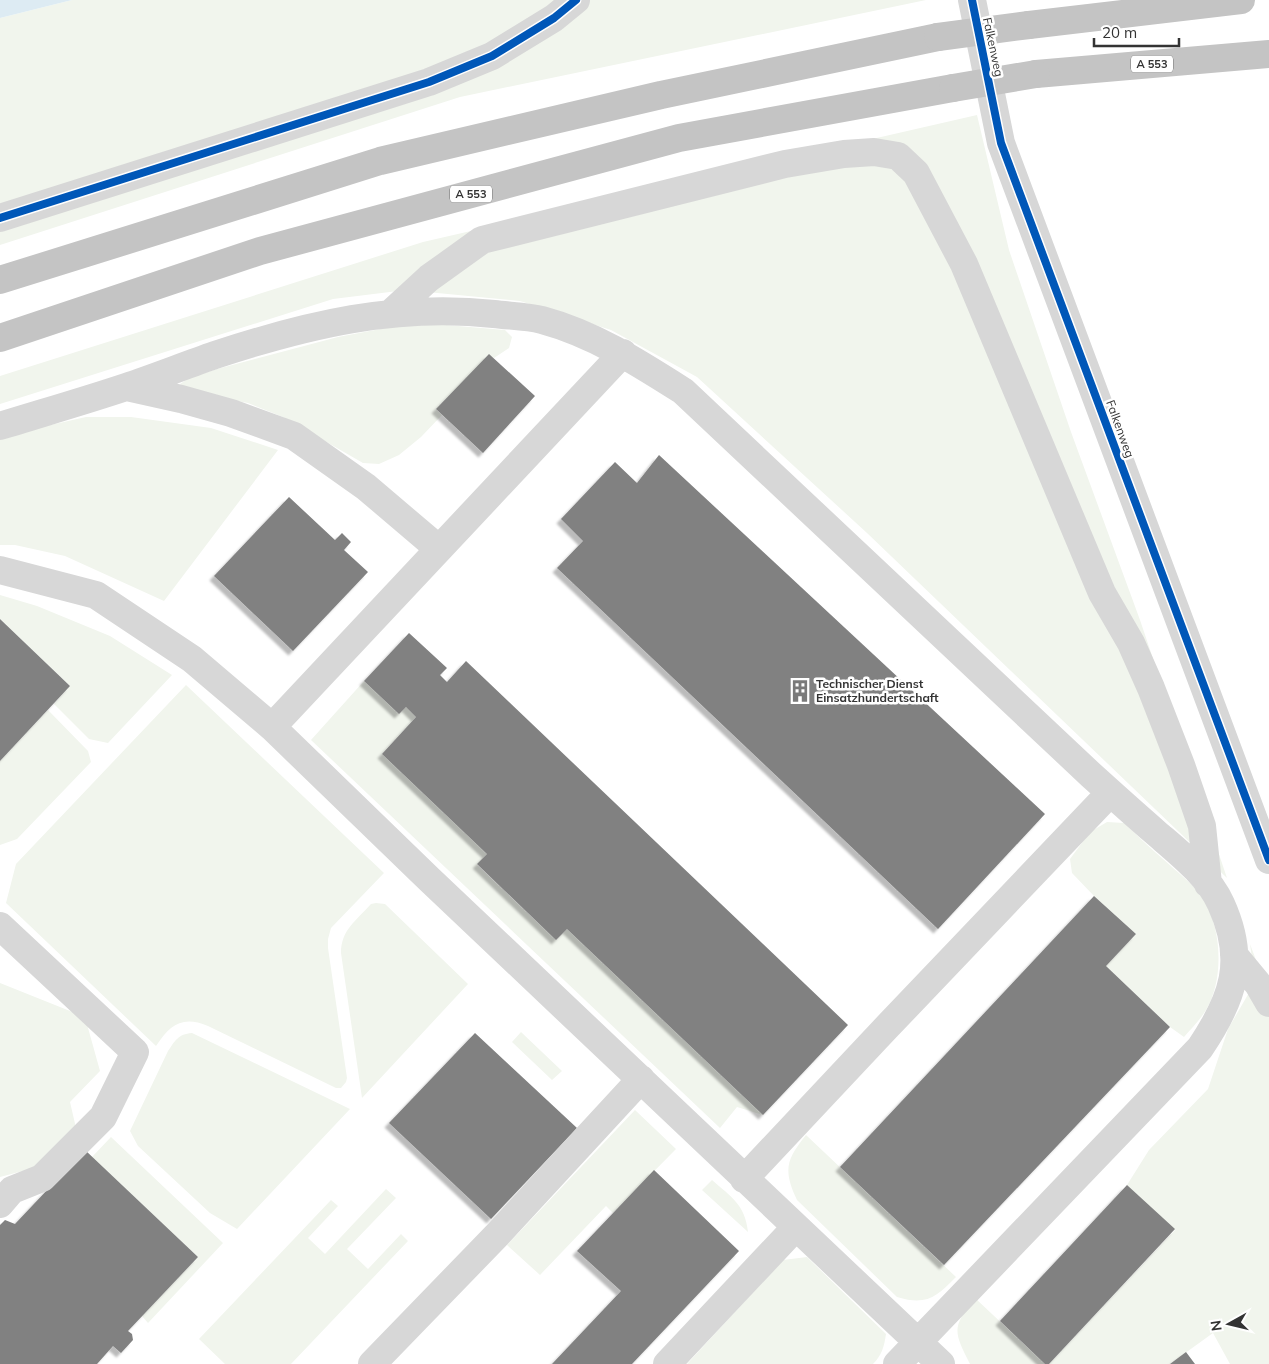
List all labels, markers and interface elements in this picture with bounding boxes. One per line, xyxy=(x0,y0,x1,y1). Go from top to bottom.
scale bar xyxy=(1094,15,1179,47)
street label: Falkenweg xyxy=(980,16,1007,78)
text: 20 m xyxy=(1102,23,1137,42)
road number: A 553 xyxy=(1131,56,1173,72)
road number: A 553 xyxy=(450,185,492,202)
street label: Falkenweg xyxy=(1103,398,1138,460)
place label: Technischer Dienst Einsatzhundertschaft xyxy=(816,676,939,705)
building icon: Technischer Dienst Einsatzhundertschaft xyxy=(787,678,813,704)
north arrow xyxy=(1204,1299,1254,1349)
text: N xyxy=(1206,1319,1226,1332)

